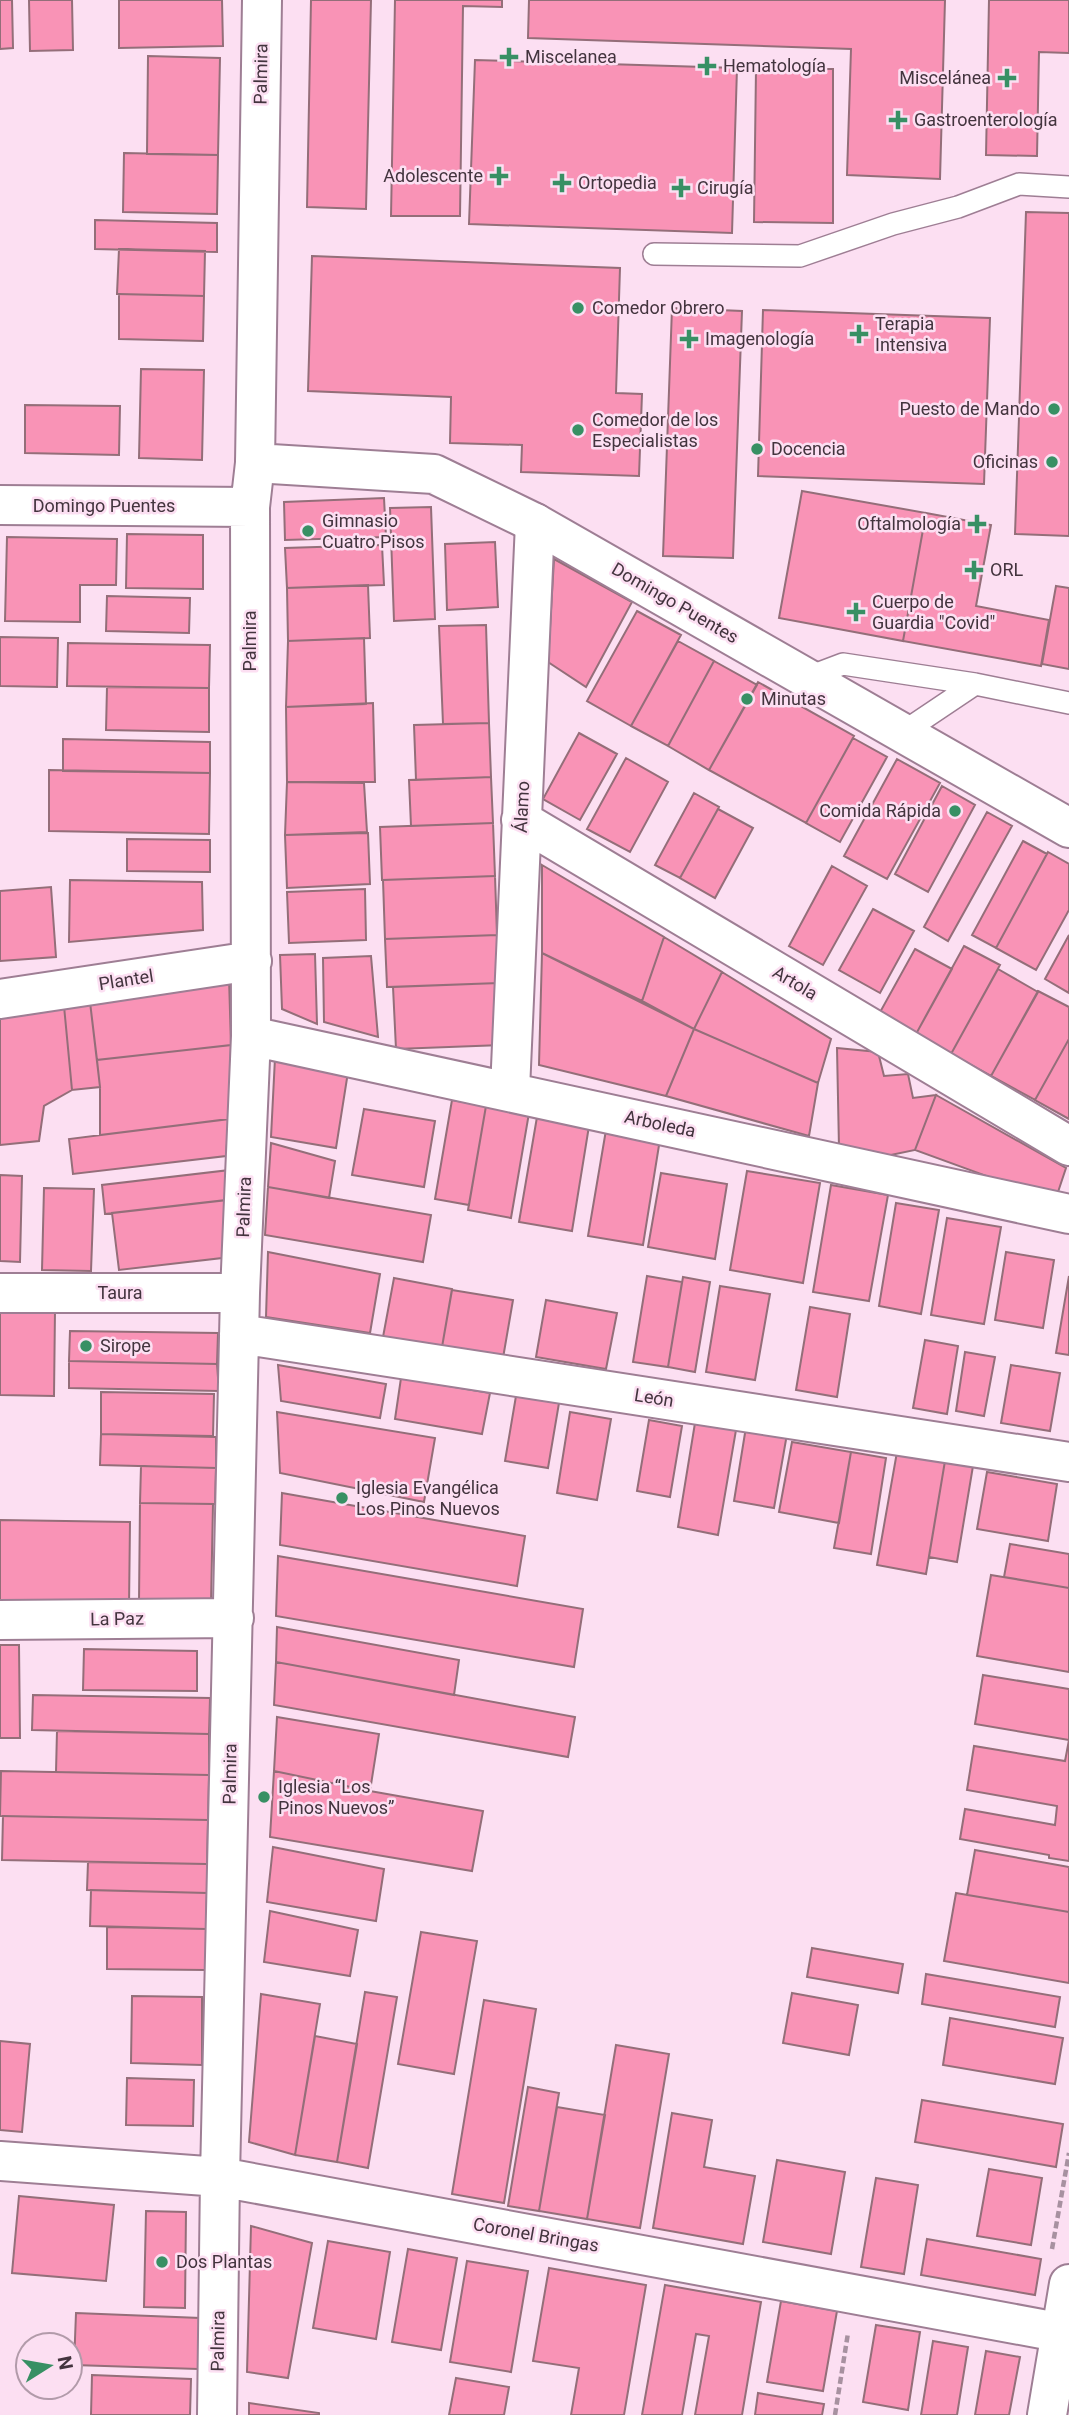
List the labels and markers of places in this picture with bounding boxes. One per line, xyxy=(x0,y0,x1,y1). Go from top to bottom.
place label: Miscelanea xyxy=(525,46,617,67)
marker: Miscelanea xyxy=(499,47,519,67)
place label: Hematología xyxy=(723,55,826,76)
marker: Hematología xyxy=(697,56,717,76)
place label: Miscelánea xyxy=(899,67,991,88)
marker: Miscelánea xyxy=(997,68,1017,88)
place label: Gastroenterología xyxy=(914,109,1058,130)
marker: Gastroenterología xyxy=(888,110,908,130)
place label: Adolescente xyxy=(383,165,483,186)
marker: Adolescente xyxy=(489,166,509,186)
place label: Ortopedia xyxy=(578,172,657,193)
marker: Ortopedia xyxy=(552,173,572,193)
place label: Cirugía xyxy=(697,177,753,198)
marker: Cirugía xyxy=(671,178,691,198)
place label: Comedor Obrero xyxy=(592,297,724,318)
marker: Comedor Obrero xyxy=(570,300,586,316)
place label: Terapia Intensiva xyxy=(875,313,947,355)
marker: Terapia Intensiva xyxy=(849,324,869,344)
place label: Imagenología xyxy=(705,328,814,349)
marker: Imagenología xyxy=(679,329,699,349)
place label: Puesto de Mando xyxy=(899,398,1040,419)
marker: Puesto de Mando xyxy=(1046,401,1062,417)
place label: Comedor de los Especialistas xyxy=(592,409,718,451)
marker: Comedor de los Especialistas xyxy=(570,422,586,438)
place label: Docencia xyxy=(771,438,846,459)
marker: Docencia xyxy=(749,441,765,457)
place label: Oficinas xyxy=(973,451,1038,472)
marker: Oficinas xyxy=(1044,454,1060,470)
place label: Gimnasio Cuatro Pisos xyxy=(322,510,425,552)
place label: Oftalmología xyxy=(857,513,961,534)
marker: Oftalmología xyxy=(967,514,987,534)
marker: Gimnasio Cuatro Pisos xyxy=(300,523,316,539)
place label: ORL xyxy=(990,559,1023,580)
marker: ORL xyxy=(964,560,984,580)
place label: Cuerpo de Guardia "Covid" xyxy=(872,591,995,633)
marker: Cuerpo de Guardia "Covid" xyxy=(846,602,866,622)
place label: Minutas xyxy=(761,688,826,709)
marker: Minutas xyxy=(739,691,755,707)
place label: Comida Rápida xyxy=(819,800,941,821)
marker: Comida Rápida xyxy=(947,803,963,819)
place label: Sirope xyxy=(100,1335,151,1356)
marker: Sirope xyxy=(78,1338,94,1354)
place label: Iglesia Evangélica Los Pinos Nuevos xyxy=(356,1477,500,1519)
marker: Iglesia Evangélica Los Pinos Nuevos xyxy=(334,1490,350,1506)
place label: Iglesia “Los Pinos Nuevos” xyxy=(278,1776,394,1818)
marker: Iglesia “Los Pinos Nuevos” xyxy=(256,1789,272,1805)
place label: Dos Plantas xyxy=(176,2251,272,2272)
marker: Dos Plantas xyxy=(154,2254,170,2270)

